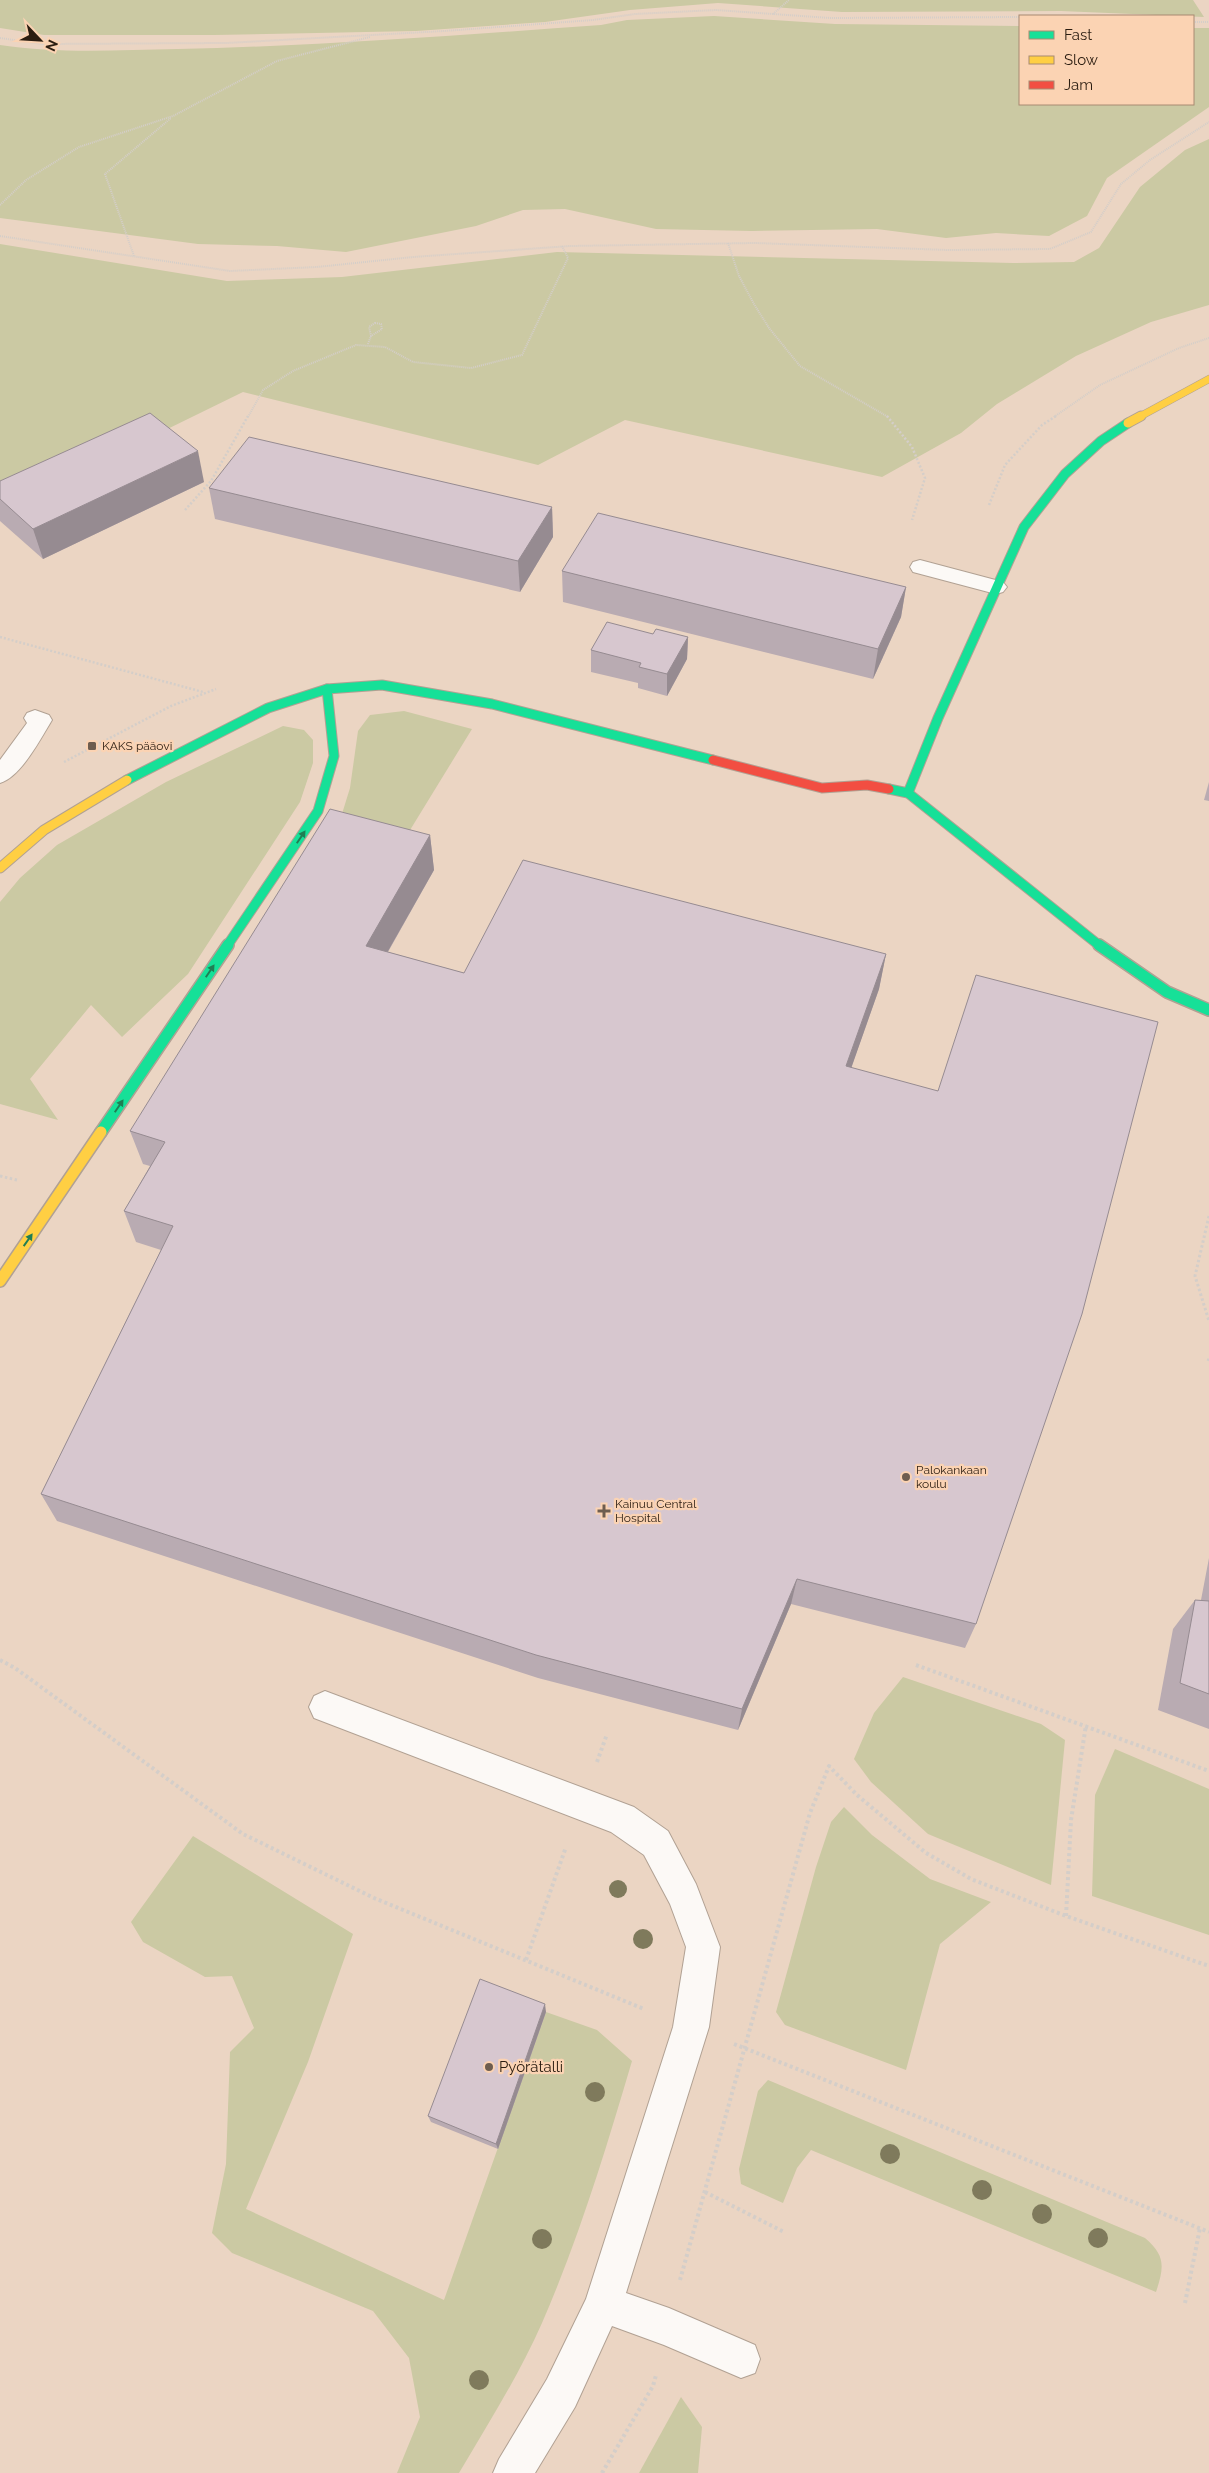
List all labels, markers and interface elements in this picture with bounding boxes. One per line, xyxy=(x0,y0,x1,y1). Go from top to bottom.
north arrow xyxy=(15,15,65,65)
legend xyxy=(1019,15,1194,105)
text: Fast xyxy=(1064,26,1092,44)
text: N xyxy=(42,37,61,54)
text: Slow xyxy=(1064,51,1098,69)
text: Jam xyxy=(1064,76,1093,94)
place label: KAKS pääovi xyxy=(102,739,172,753)
marker: KAKS pääovi xyxy=(86,740,98,752)
one-way arrow xyxy=(296,830,306,844)
one-way arrow xyxy=(205,965,215,978)
one-way arrow xyxy=(114,1099,124,1113)
one-way arrow xyxy=(23,1234,33,1247)
place label: Palokankaan koulu xyxy=(916,1463,987,1491)
marker: Palokankaan koulu xyxy=(900,1471,912,1483)
place label: Kainuu Central Hospital xyxy=(615,1497,697,1525)
marker: Kainuu Central Hospital xyxy=(597,1504,611,1518)
place label: Pyörätalli xyxy=(499,2058,563,2076)
marker: Pyörätalli xyxy=(483,2061,495,2073)

